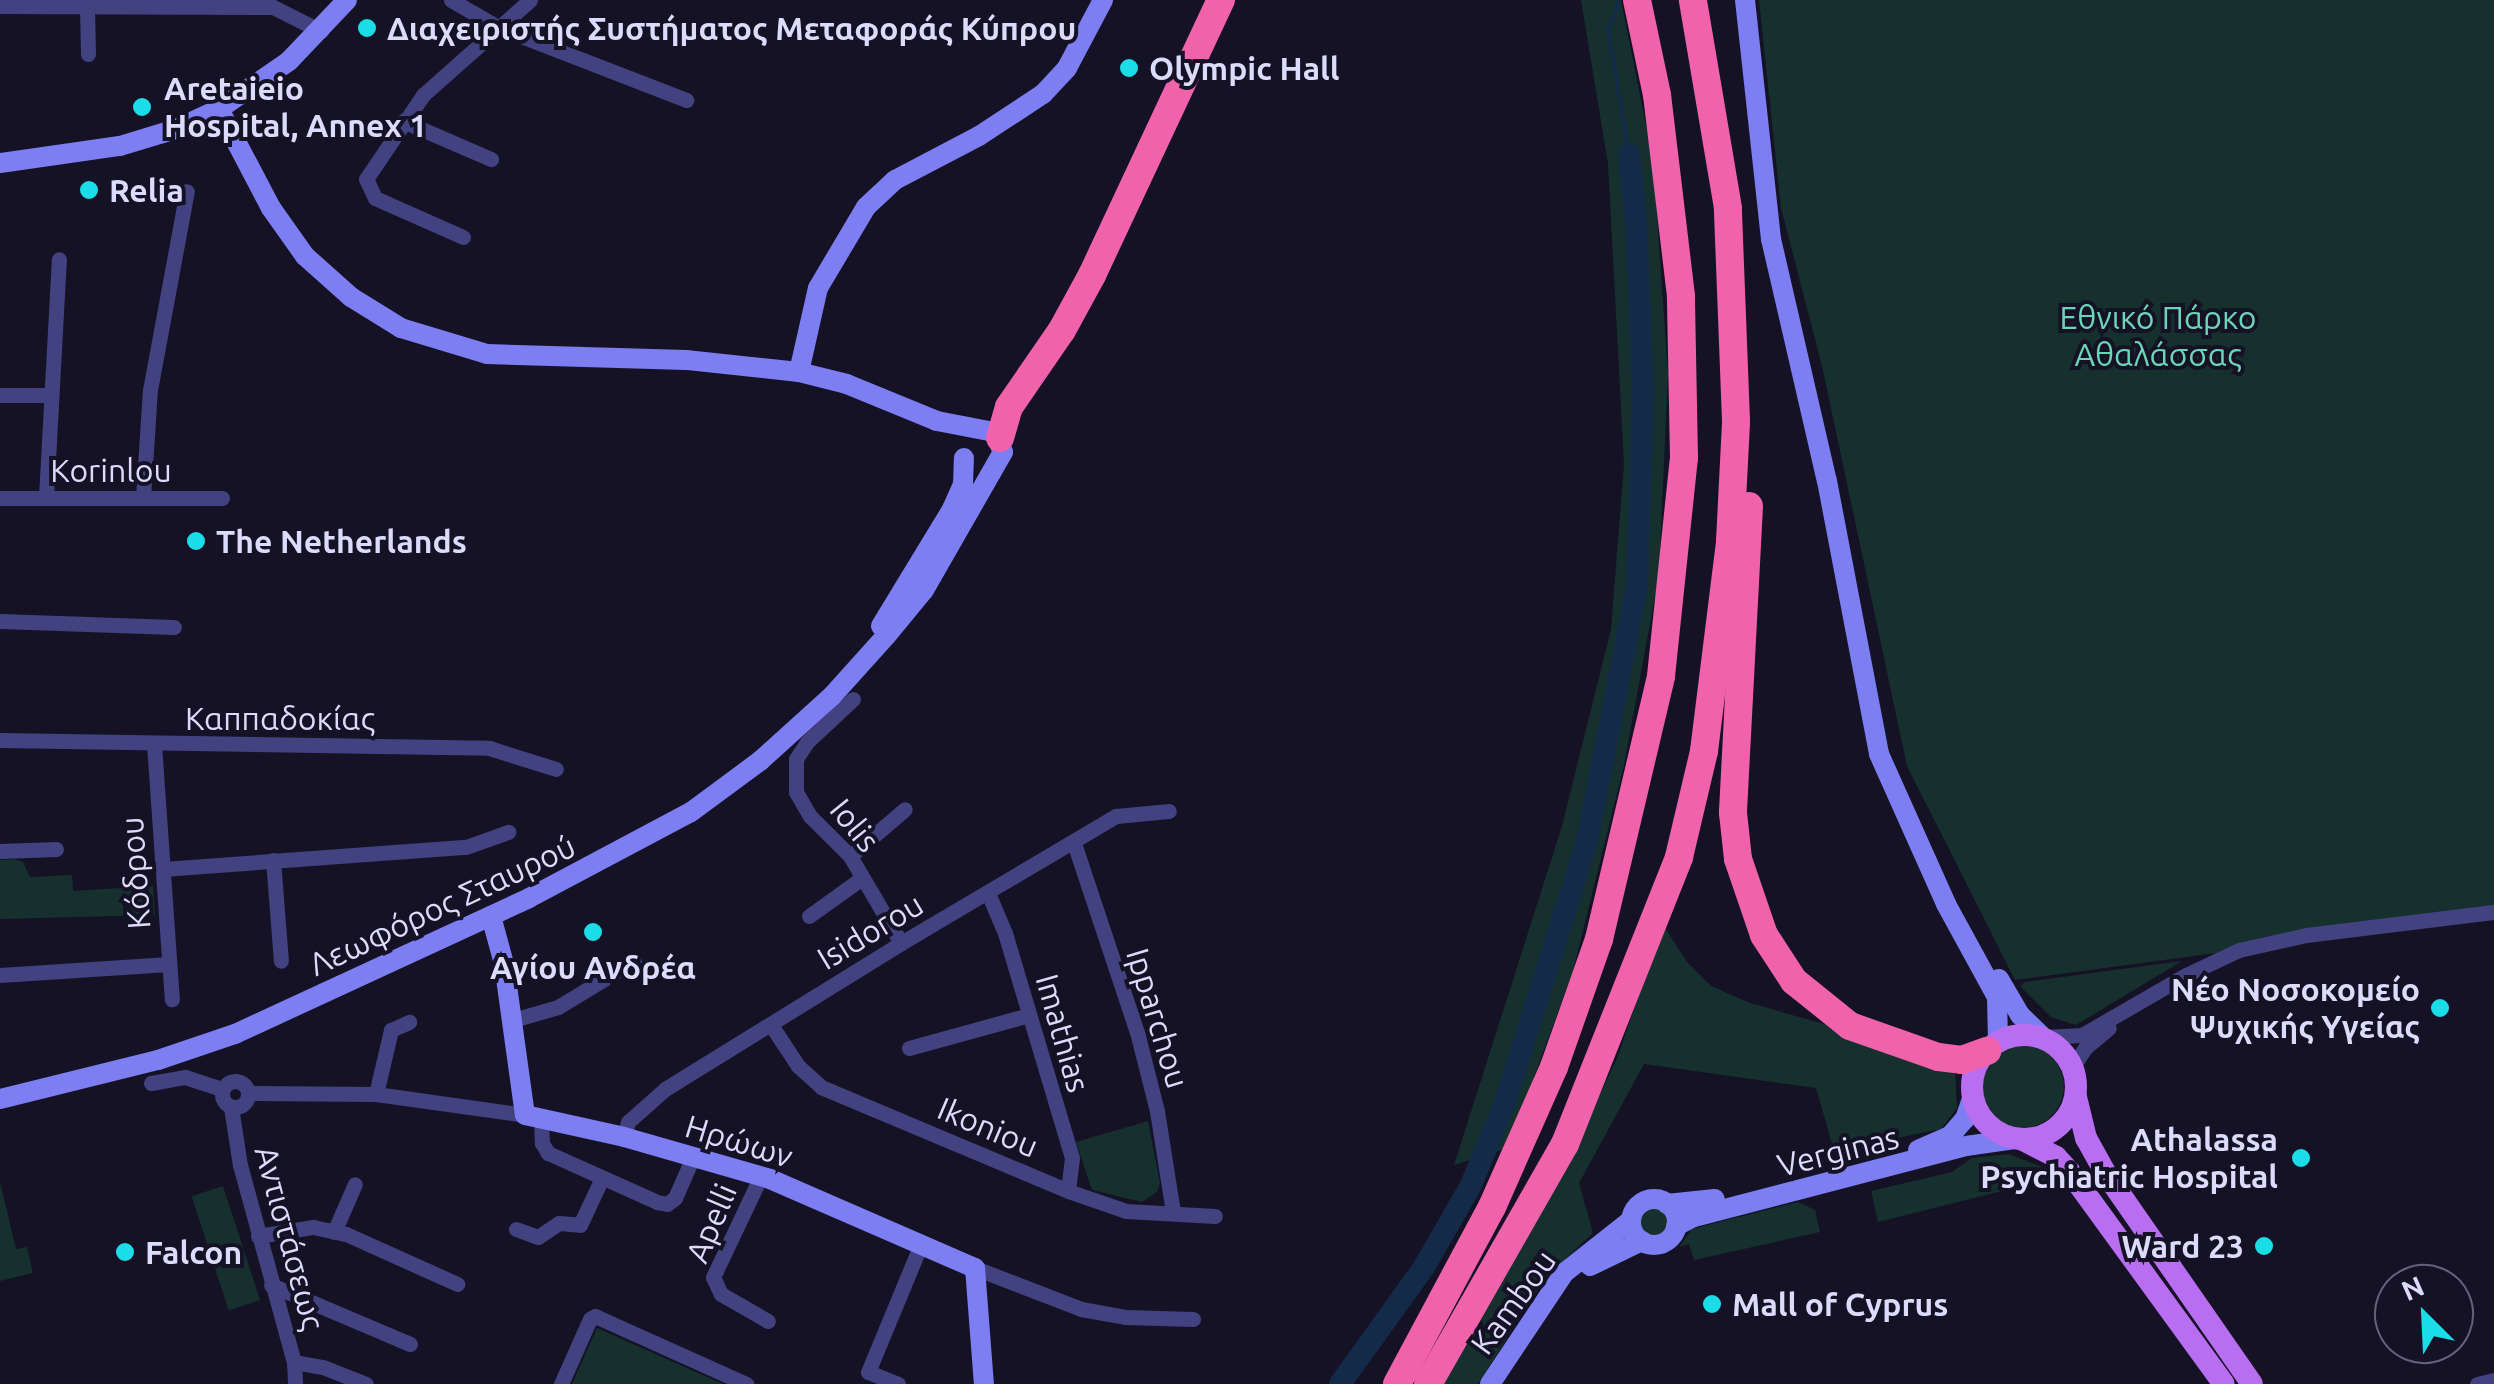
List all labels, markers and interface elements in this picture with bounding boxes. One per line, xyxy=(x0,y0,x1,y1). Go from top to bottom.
place label: Διαχειριστής Συστήματος Μεταφοράς Κύπρου xyxy=(387,9,1076,47)
marker: Διαχειριστής Συστήματος Μεταφοράς Κύπρου xyxy=(356,17,378,39)
place label: Olympic Hall xyxy=(1149,49,1340,87)
marker: Olympic Hall xyxy=(1118,57,1140,79)
place label: Aretaieio Hospital, Annex 1 xyxy=(164,70,427,145)
marker: Aretaieio Hospital, Annex 1 xyxy=(129,94,155,120)
place label: Relia xyxy=(109,171,184,209)
marker: Relia xyxy=(78,179,100,201)
park label: Εθνικό Πάρκο Αθαλάσσας xyxy=(2059,299,2257,374)
street label: Korinlou xyxy=(50,451,172,489)
place label: The Netherlands xyxy=(216,522,467,560)
marker: The Netherlands xyxy=(185,530,207,552)
street label: Καππαδοκίας xyxy=(185,699,375,737)
street label: Iolis xyxy=(822,791,888,859)
street label: Κόδρου xyxy=(112,816,158,930)
street label: Λεωφόρος Σταυρού xyxy=(303,826,581,984)
street label: Isidorou xyxy=(810,885,930,977)
marker: Αγίου Ανδρέα xyxy=(582,921,604,943)
street label: Ipparchou xyxy=(1119,943,1197,1093)
place label: Αγίου Ανδρέα xyxy=(490,948,696,986)
street label: Imathias xyxy=(1028,969,1098,1097)
place label: Νέο Νοσοκομείο Ψυχικής Υγείας xyxy=(2171,971,2420,1046)
marker: Νέο Νοσοκομείο Ψυχικής Υγείας xyxy=(2429,997,2451,1019)
street label: Ikoniou xyxy=(932,1089,1044,1165)
street label: Ηρώων xyxy=(681,1107,797,1175)
street label: Verginas xyxy=(1773,1117,1903,1185)
place label: Athalassa Psychiatric Hospital xyxy=(1980,1121,2278,1196)
street label: Αντιστάσεως xyxy=(247,1142,333,1334)
marker: Athalassa Psychiatric Hospital xyxy=(2288,1145,2314,1171)
street label: Apelli xyxy=(677,1178,745,1268)
place label: Ward 23 xyxy=(2122,1227,2244,1265)
place label: Falcon xyxy=(145,1233,242,1271)
marker: Ward 23 xyxy=(2253,1235,2275,1257)
marker: Falcon xyxy=(114,1241,136,1263)
street label: Kambou xyxy=(1462,1242,1564,1362)
north arrow xyxy=(2374,1264,2474,1364)
text: N xyxy=(2397,1270,2428,1306)
place label: Mall of Cyprus xyxy=(1732,1285,1948,1323)
marker: Mall of Cyprus xyxy=(1701,1293,1723,1315)

